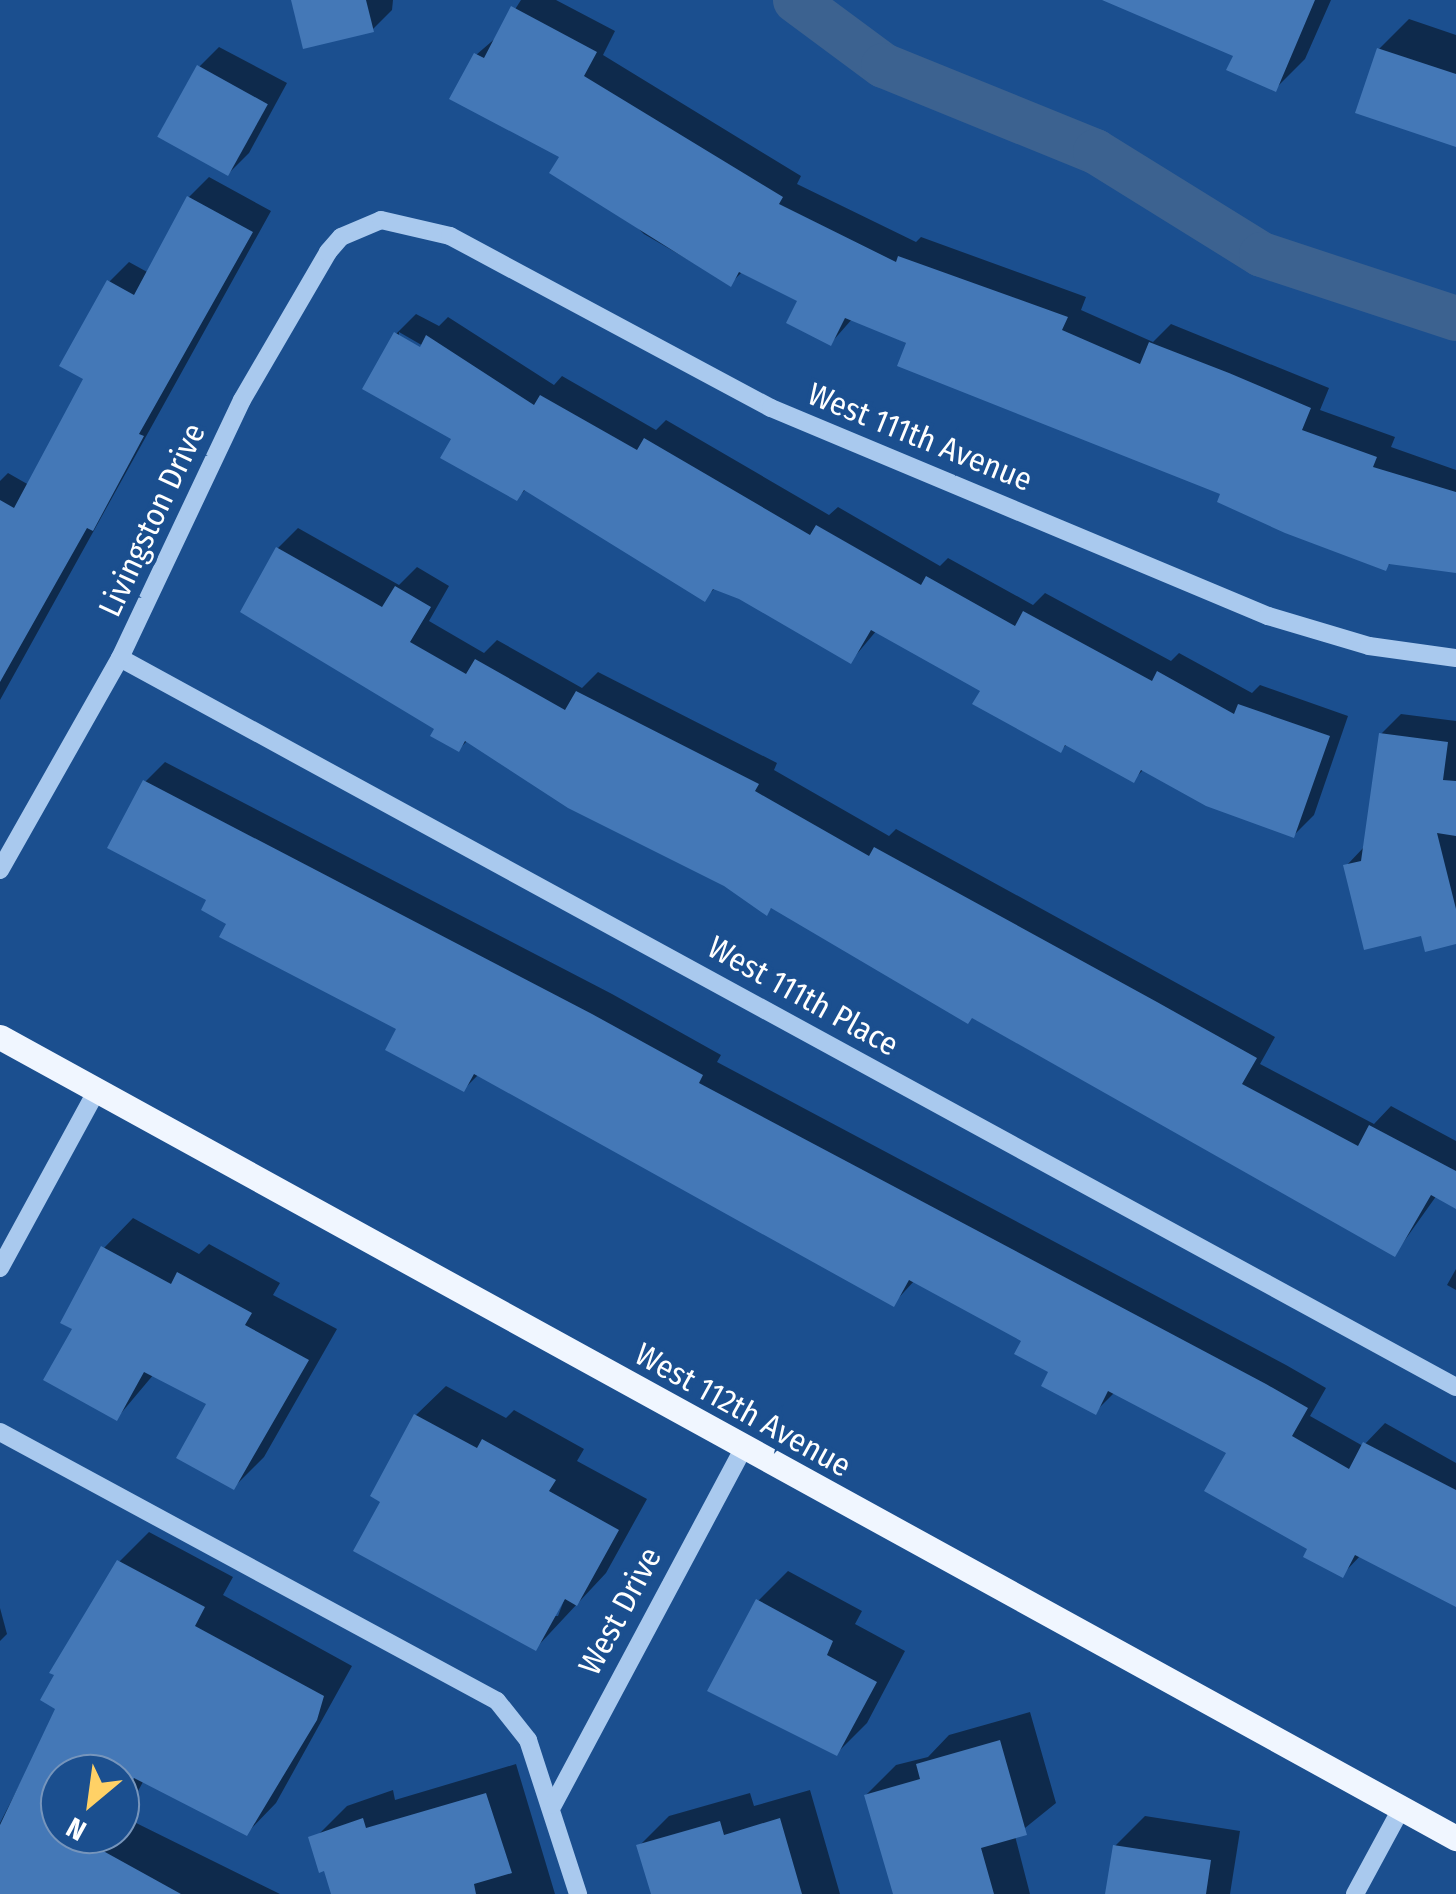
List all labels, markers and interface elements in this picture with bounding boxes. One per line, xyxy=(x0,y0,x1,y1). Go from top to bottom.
street label: West 111th Avenue xyxy=(802,374,1038,500)
street label: Livingston Drive xyxy=(90,417,214,623)
street label: West 111th Place xyxy=(701,928,905,1064)
street label: West 112th Avenue xyxy=(628,1335,858,1485)
street label: West Drive xyxy=(570,1541,670,1681)
north arrow xyxy=(40,1754,140,1854)
text: N xyxy=(61,1810,92,1847)

